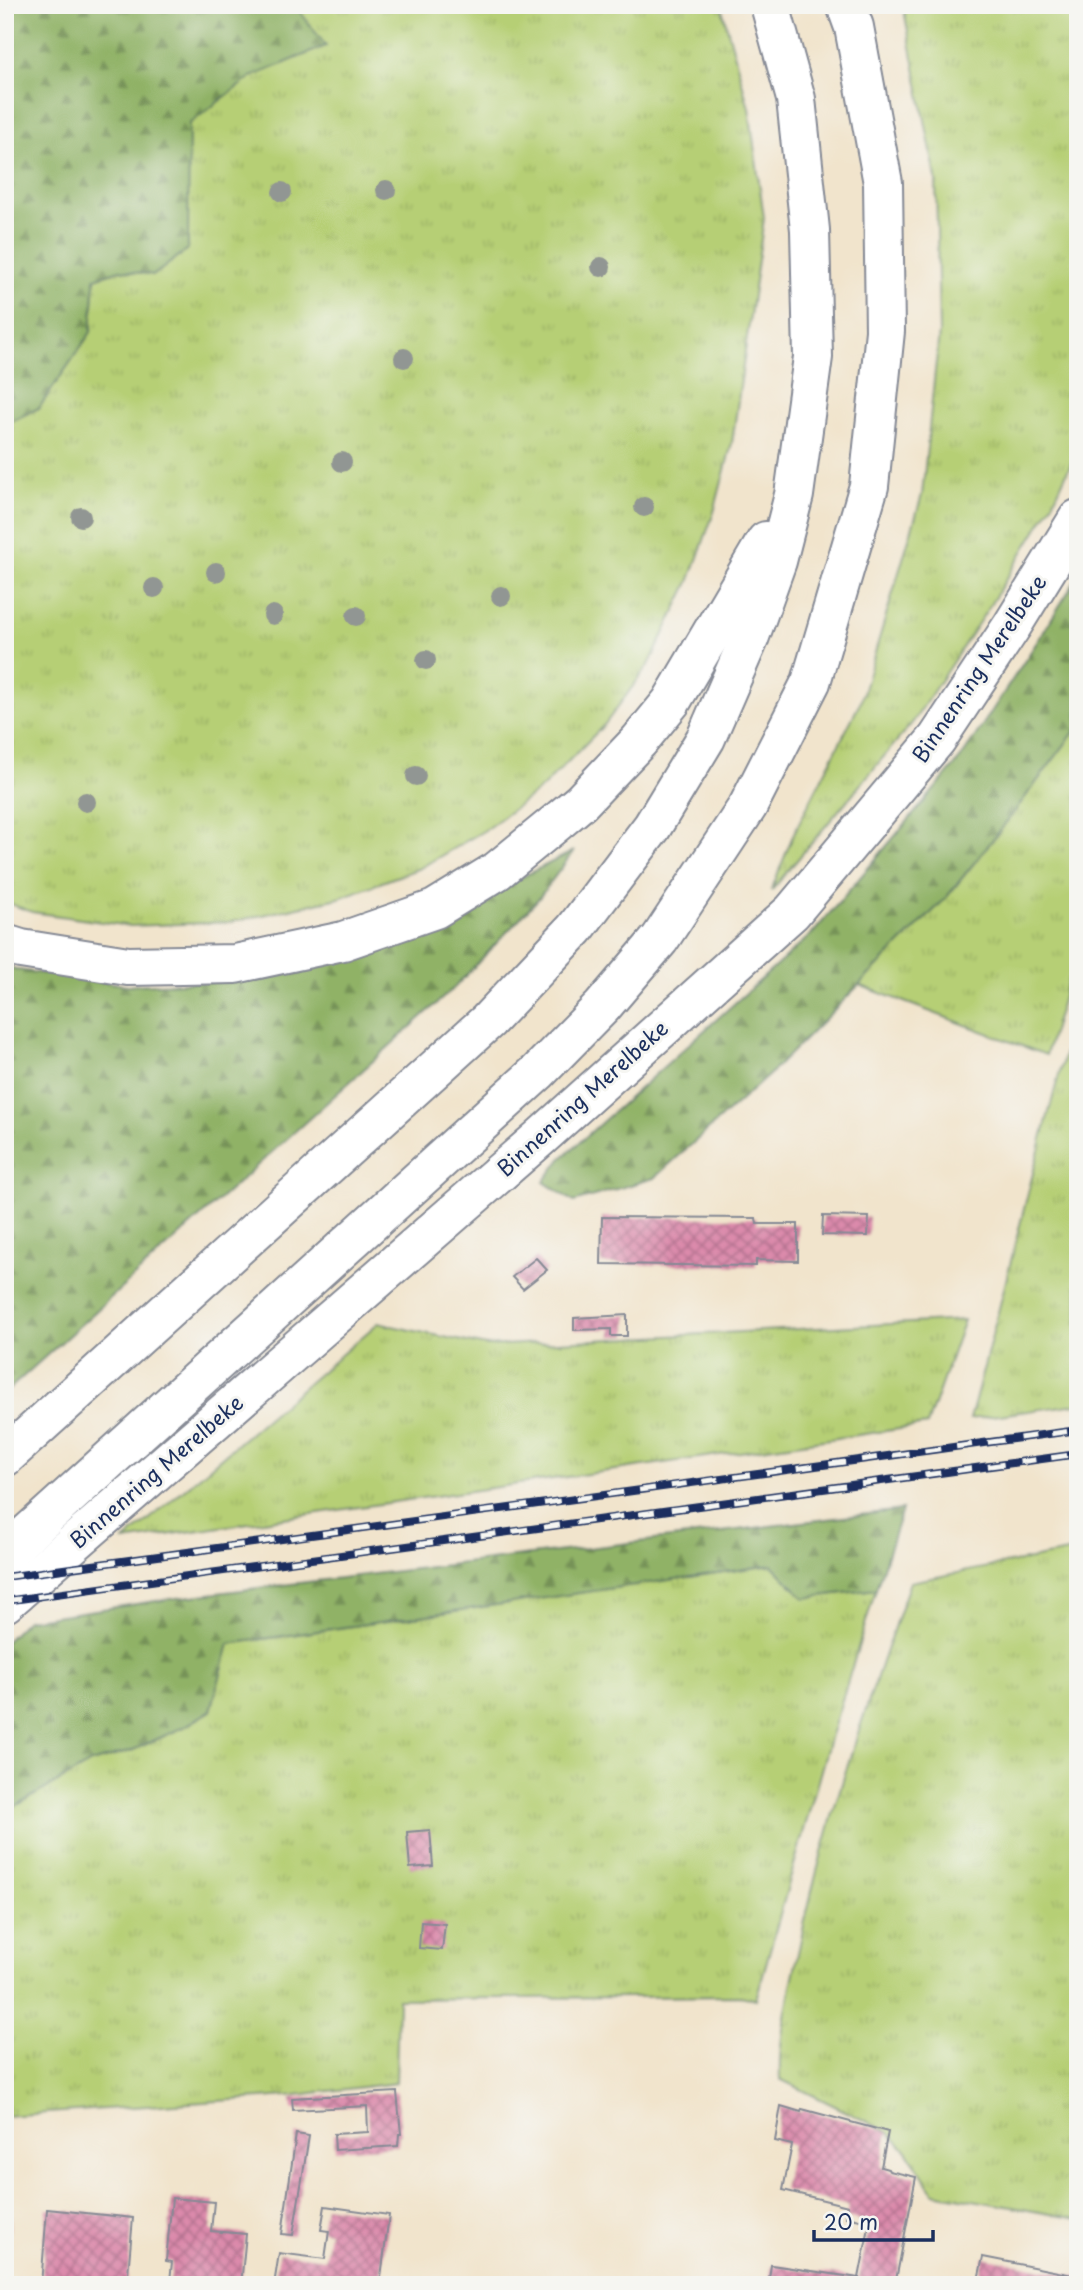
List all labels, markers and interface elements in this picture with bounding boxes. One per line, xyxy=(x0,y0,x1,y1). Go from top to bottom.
street label: Binnenring Merelbeke xyxy=(903,567,1053,768)
street label: Binnenring Merelbeke xyxy=(489,1012,674,1183)
street label: Binnenring Merelbeke xyxy=(62,1386,249,1555)
scale bar xyxy=(814,2199,932,2243)
text: 20 m xyxy=(824,2205,878,2237)

